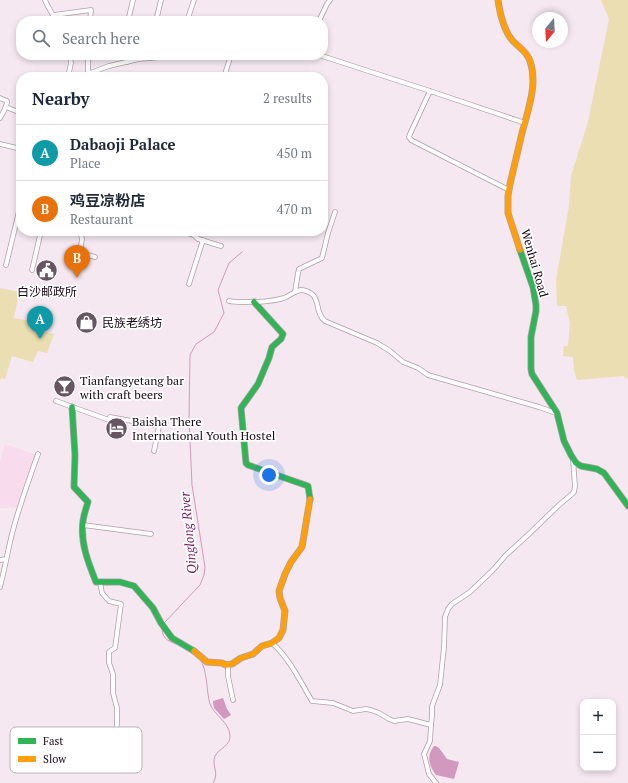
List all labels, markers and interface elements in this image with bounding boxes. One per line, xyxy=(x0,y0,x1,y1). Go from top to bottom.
north arrow xyxy=(532,12,568,48)
search box xyxy=(16,16,328,60)
icon: search xyxy=(30,27,52,49)
text: Search here xyxy=(62,28,140,48)
text: Nearby xyxy=(32,87,90,110)
text: 2 results xyxy=(263,89,312,107)
text: Dabaoji Palace xyxy=(70,134,176,154)
text: A xyxy=(40,144,50,162)
text: 450 m xyxy=(277,144,312,162)
text: Place xyxy=(70,154,101,172)
text: 鸡豆凉粉店 xyxy=(70,190,145,210)
text: B xyxy=(41,200,49,218)
text: 470 m xyxy=(277,200,312,218)
text: Restaurant xyxy=(70,210,133,228)
street label: Wenhai Road xyxy=(518,227,552,299)
pin: B xyxy=(64,245,90,278)
public building icon: 白沙邮政所 xyxy=(34,257,60,283)
place label: 白沙邮政所 xyxy=(17,284,77,299)
pin: A xyxy=(27,306,53,339)
shop icon: 民族老绣坊 xyxy=(73,309,99,335)
place label: 民族老绣坊 xyxy=(102,315,162,330)
place label: Tianfangyetang bar with craft beers xyxy=(79,373,184,402)
bar icon: Tianfangyetang bar with craft beers xyxy=(51,374,77,400)
place label: Baisha There International Youth Hostel xyxy=(132,414,276,443)
hotel icon: Baisha There International Youth Hostel xyxy=(103,415,129,441)
your location xyxy=(259,465,279,485)
water label: Qinglong River xyxy=(175,490,201,575)
map controls xyxy=(580,699,616,771)
button: + xyxy=(580,699,616,735)
legend xyxy=(10,727,142,773)
text: Fast xyxy=(43,734,63,748)
button: − xyxy=(580,735,616,771)
text: Slow xyxy=(43,752,67,766)

